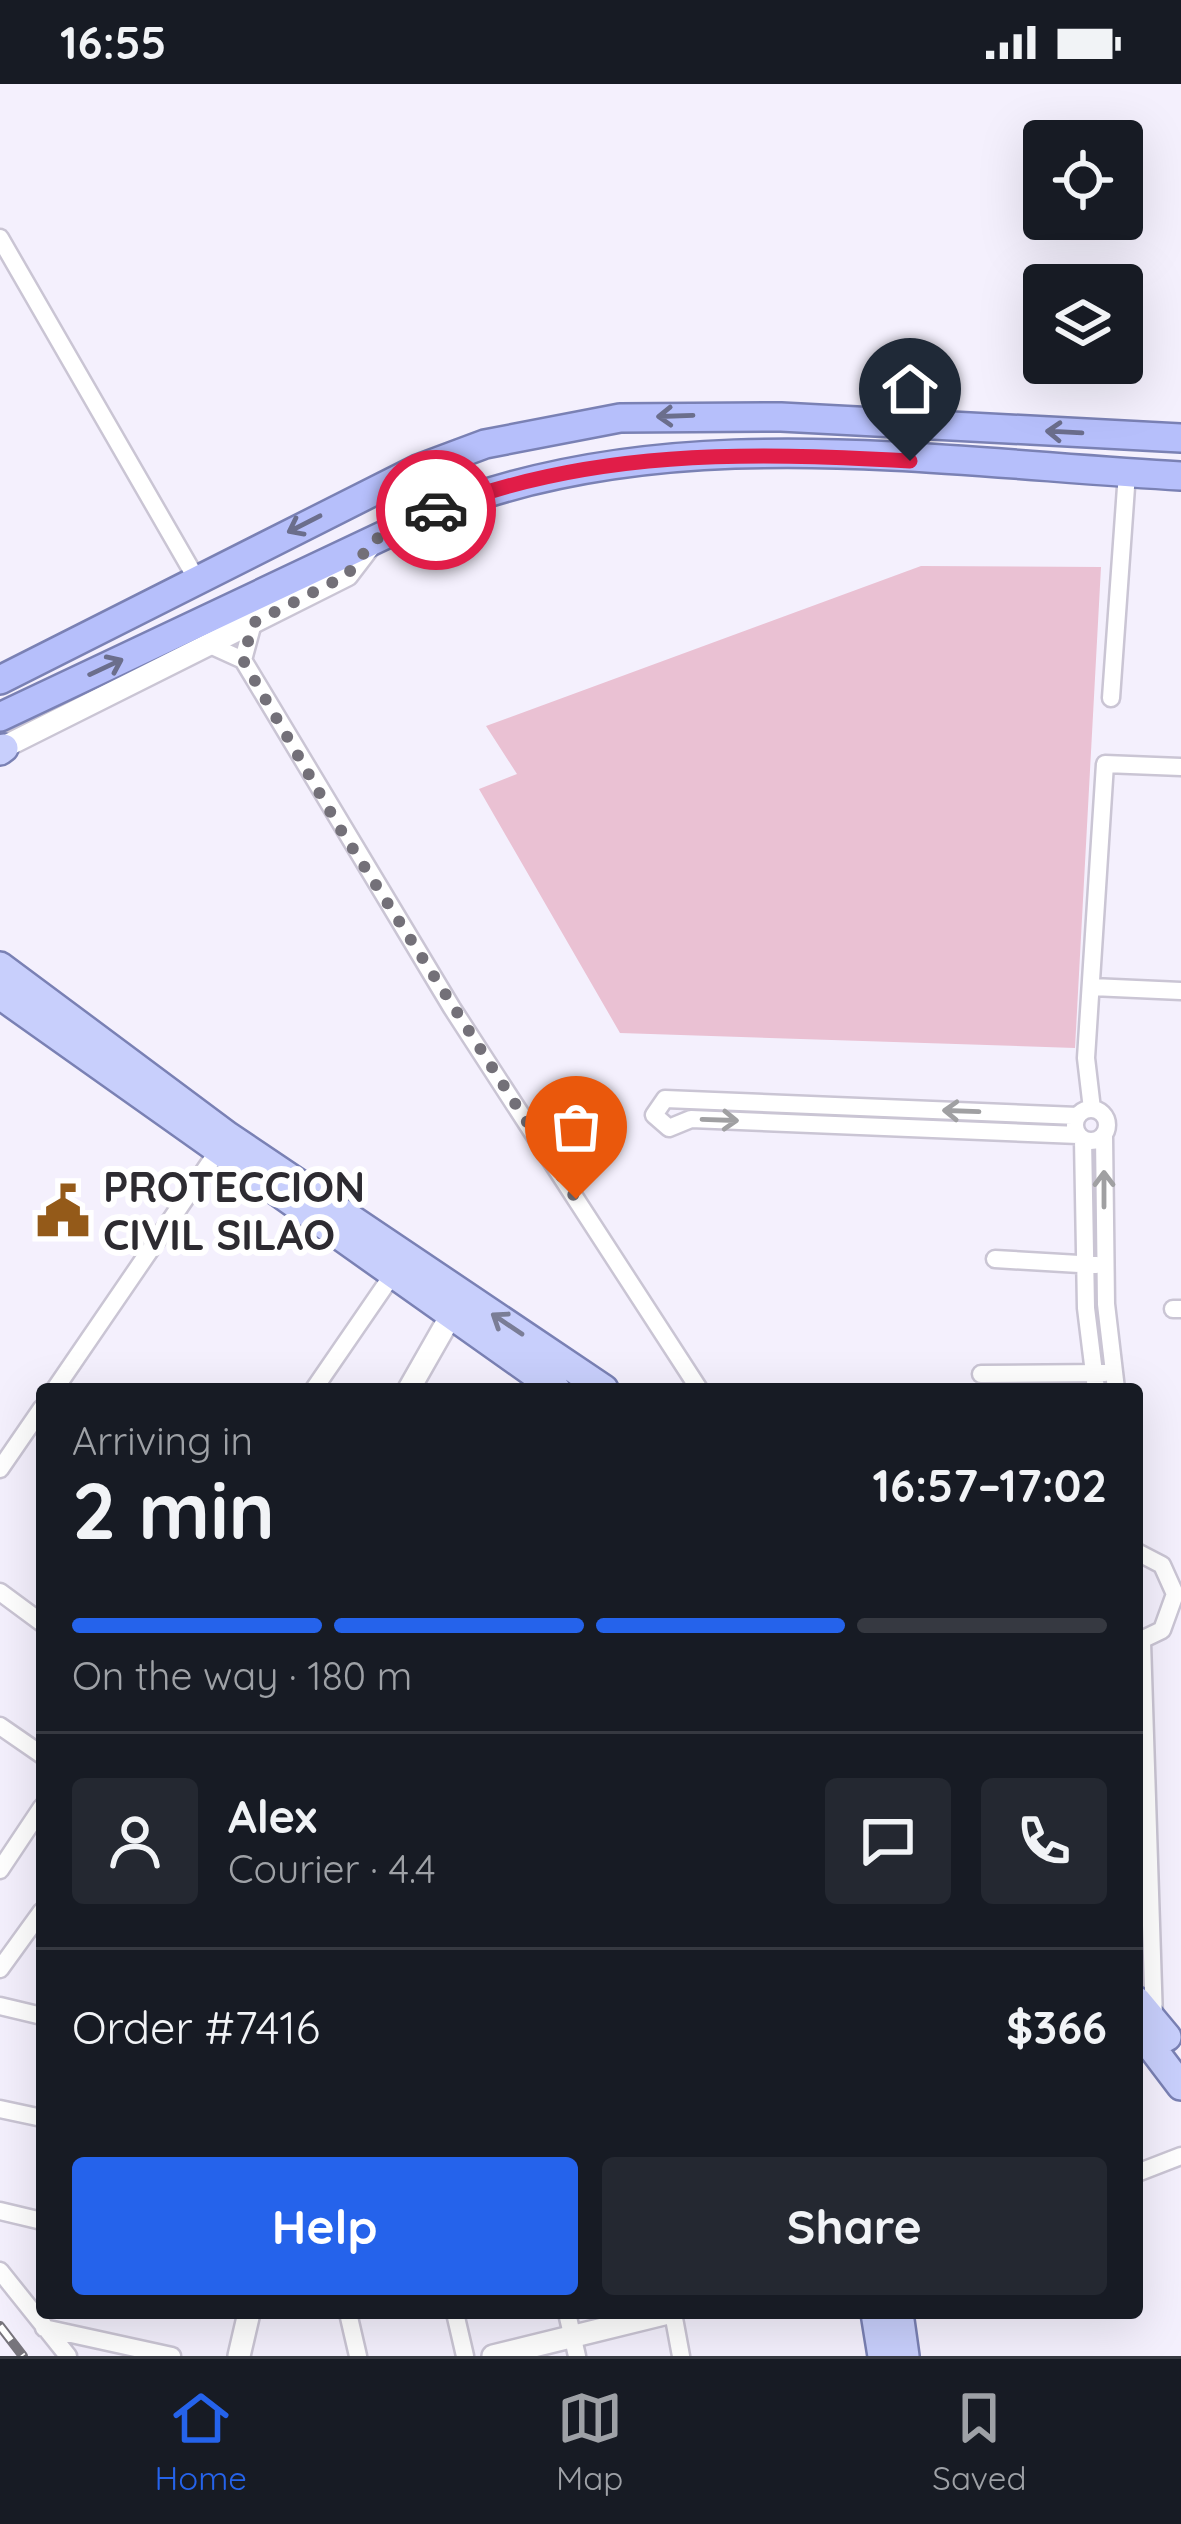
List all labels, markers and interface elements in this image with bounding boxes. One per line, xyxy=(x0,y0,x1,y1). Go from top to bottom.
text: 16:55 xyxy=(60,14,167,70)
map controls xyxy=(1023,120,1143,384)
button: locate xyxy=(1023,120,1143,240)
button: layers xyxy=(1023,264,1143,384)
pin xyxy=(859,338,961,461)
icon: home xyxy=(877,356,943,422)
one-way arrow xyxy=(656,405,695,428)
one-way arrow xyxy=(1045,420,1084,443)
courier xyxy=(376,450,496,570)
icon: car xyxy=(403,477,469,543)
one-way arrow xyxy=(287,514,323,536)
one-way arrow xyxy=(87,655,123,677)
pin xyxy=(525,1076,627,1199)
icon: bag xyxy=(543,1094,609,1160)
one-way arrow xyxy=(942,1099,981,1122)
one-way arrow xyxy=(700,1109,739,1132)
place label: PROTECCION CIVIL SILAO xyxy=(103,1160,365,1261)
one-way arrow xyxy=(1093,1170,1115,1209)
public building icon: PROTECCION CIVIL SILAO xyxy=(34,1182,92,1240)
one-way arrow xyxy=(490,1312,524,1337)
text: Arriving in xyxy=(72,1416,253,1465)
text: 16:57–17:02 xyxy=(873,1457,1107,1513)
text: 2 min xyxy=(72,1461,275,1559)
text: On the way · 180 m xyxy=(72,1651,412,1700)
button: person xyxy=(72,1778,198,1904)
button: chat xyxy=(825,1778,951,1904)
button: phone xyxy=(981,1778,1107,1904)
text: Alex xyxy=(228,1788,317,1844)
text: Courier · 4.4 xyxy=(228,1844,436,1893)
text: Order #7416 xyxy=(72,1999,320,2055)
text: $366 xyxy=(1006,1999,1107,2055)
button: Help xyxy=(72,2157,578,2295)
button: Share xyxy=(602,2157,1107,2295)
tab: Home xyxy=(155,2385,247,2498)
tab: Map xyxy=(556,2385,623,2498)
tab: Saved xyxy=(932,2385,1026,2498)

